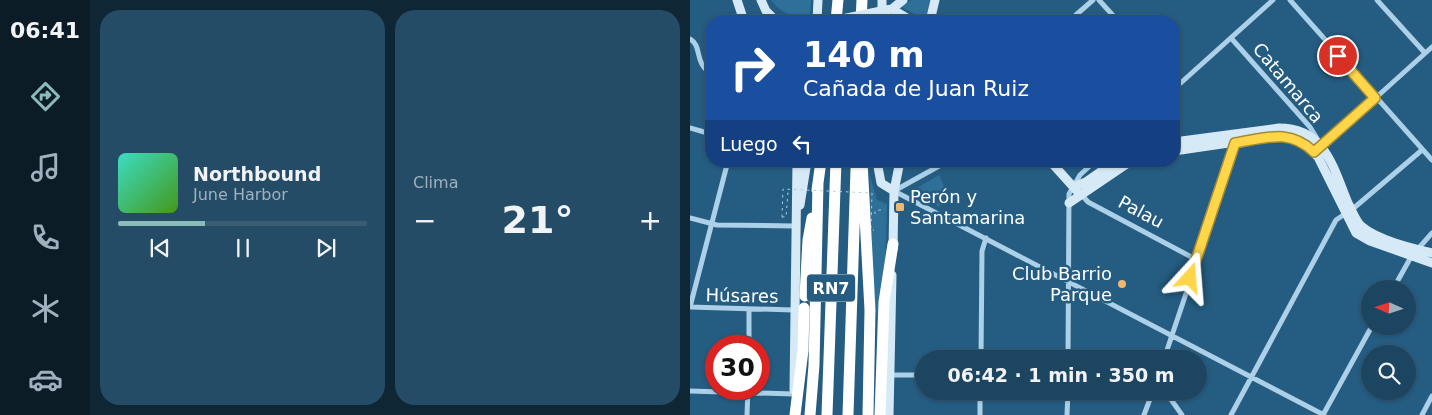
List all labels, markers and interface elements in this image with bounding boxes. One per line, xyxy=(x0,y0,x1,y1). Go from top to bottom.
text: 06:41 xyxy=(10,18,80,43)
icon: right xyxy=(720,35,785,100)
text: 140 m xyxy=(803,35,925,75)
pin xyxy=(1317,35,1359,77)
street label: Catamarca xyxy=(1249,38,1328,127)
icon: arrive xyxy=(1324,42,1352,70)
text: Cañada de Juan Ruiz xyxy=(803,76,1029,101)
icon: directions xyxy=(28,79,63,114)
icon: left xyxy=(788,130,816,158)
text: Luego xyxy=(720,133,778,155)
icon: music xyxy=(28,150,63,185)
text: Northbound xyxy=(193,163,321,185)
text: Clima xyxy=(413,173,458,192)
text: June Harbor xyxy=(193,185,288,204)
place label: Perón y Santamarina xyxy=(910,186,1025,228)
street label: Palau xyxy=(1115,191,1168,232)
text: 21° xyxy=(502,198,573,242)
marker: Perón y Santamarina xyxy=(894,201,906,213)
text: − xyxy=(413,204,436,237)
text: + xyxy=(639,204,662,237)
icon: phone xyxy=(28,220,63,255)
icon: previous xyxy=(146,234,174,262)
icon: pause xyxy=(229,234,257,262)
icon: next xyxy=(312,234,340,262)
position arrow xyxy=(1163,251,1215,303)
place label: Club Barrio Parque xyxy=(1012,263,1112,305)
road number: RN7 xyxy=(807,274,855,302)
marker: Club Barrio Parque xyxy=(1116,278,1128,290)
north arrow xyxy=(1361,280,1416,335)
map controls xyxy=(1361,280,1416,400)
street label: Húsares xyxy=(705,284,779,307)
icon: climate xyxy=(28,291,63,326)
speed limit sign: 30 xyxy=(705,335,770,400)
button: search xyxy=(1361,345,1416,400)
icon: car xyxy=(28,362,63,397)
text: 06:42 · 1 min · 350 m xyxy=(947,364,1175,386)

